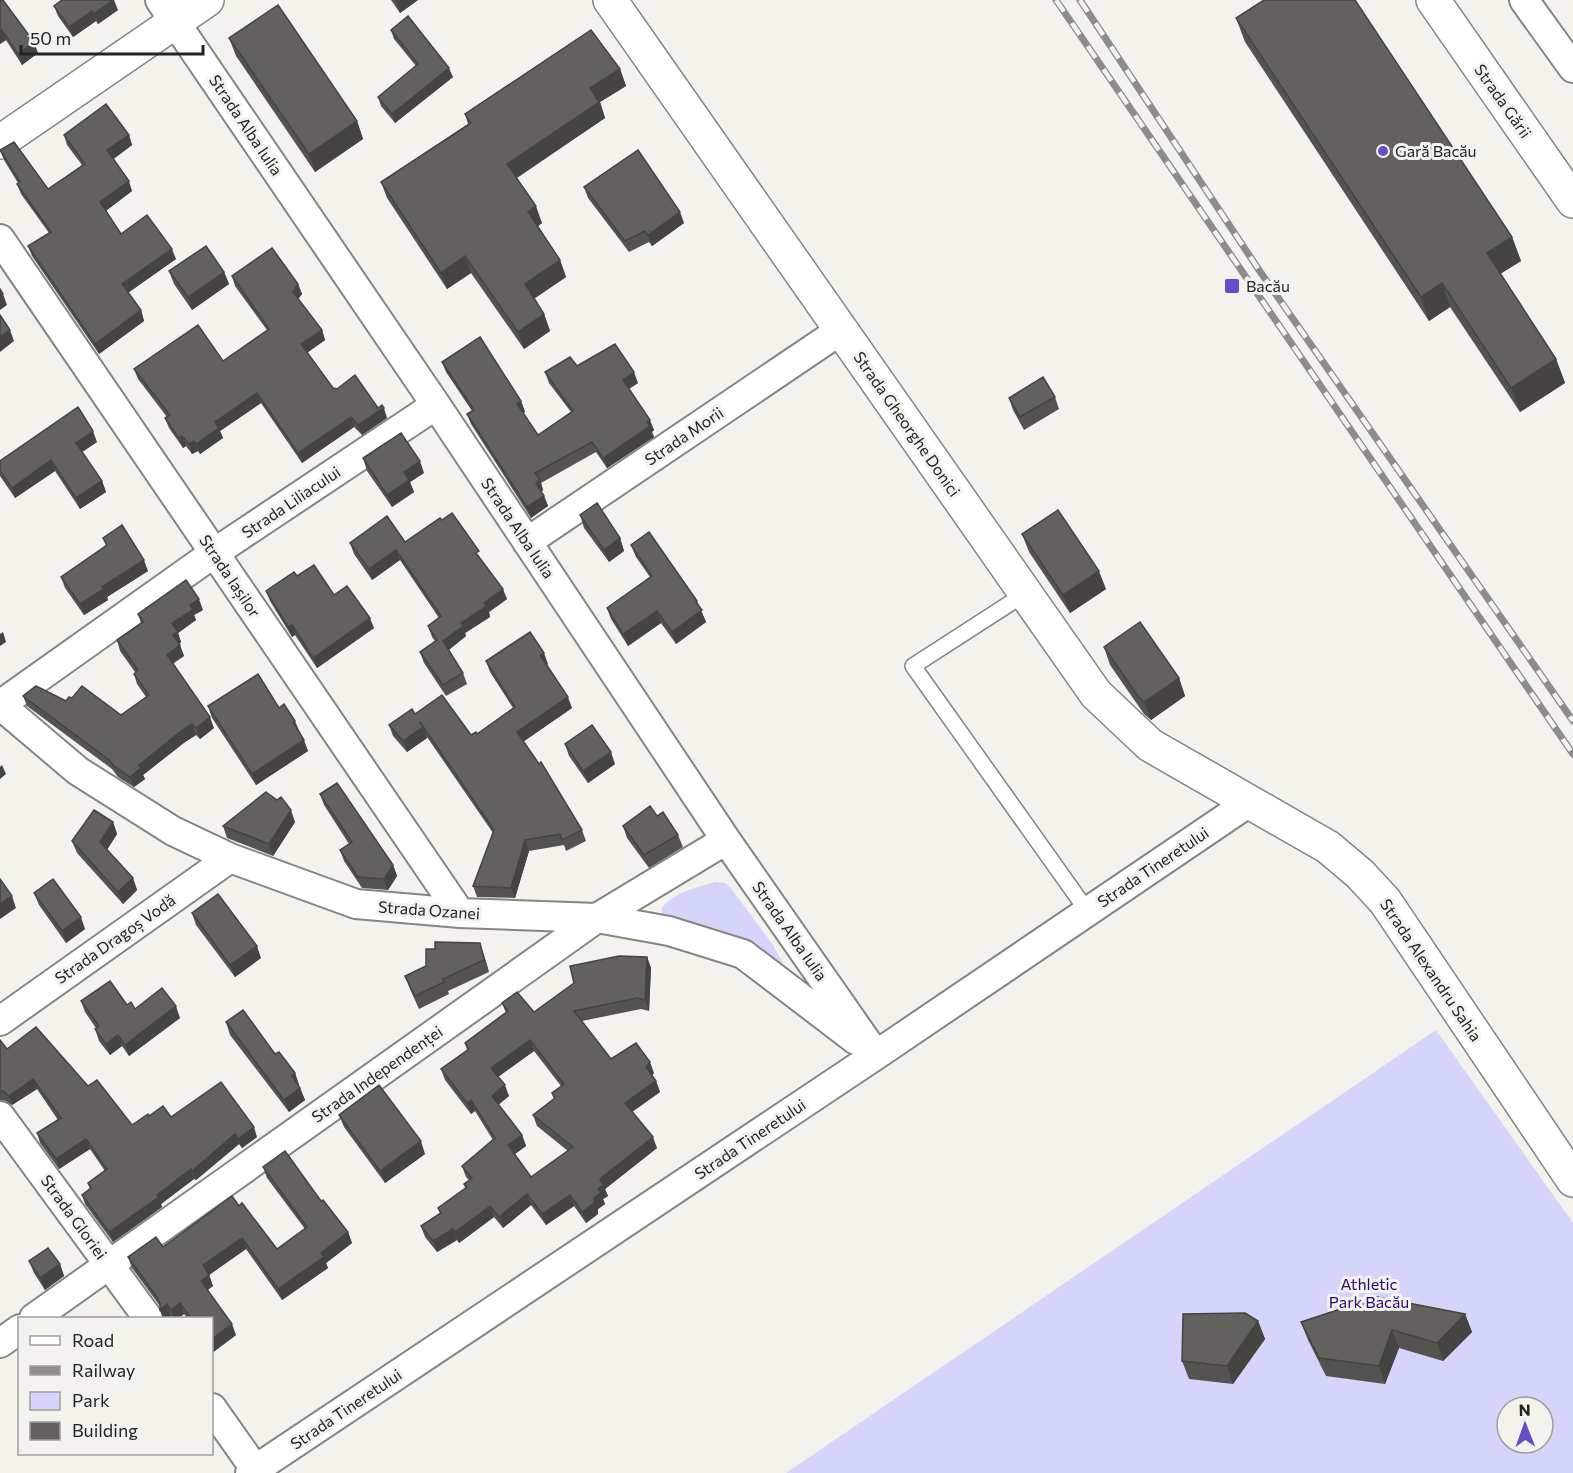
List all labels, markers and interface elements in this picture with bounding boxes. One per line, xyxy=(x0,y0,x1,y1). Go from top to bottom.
scale bar xyxy=(21,18,202,56)
text: 50 m xyxy=(30,27,71,49)
street label: Strada Gării xyxy=(1471,60,1536,141)
street label: Strada Alba Iulia xyxy=(206,71,287,179)
place label: Gară Bacău xyxy=(1395,141,1477,160)
marker: Gară Bacău xyxy=(1376,144,1390,158)
place label: Bacău xyxy=(1246,276,1290,295)
marker: Bacău xyxy=(1223,277,1241,295)
street label: Strada Gheorghe Donici xyxy=(850,348,965,500)
street label: Strada Morii xyxy=(641,402,727,469)
street label: Strada Liliacului xyxy=(238,462,344,542)
street label: Strada Alba Iulia xyxy=(478,474,559,582)
street label: Strada Iașilor xyxy=(194,531,265,622)
street label: Strada Tineretului xyxy=(1093,822,1212,911)
street label: Strada Alba Iulia xyxy=(749,877,832,984)
street label: Strada Dragoș Vodă xyxy=(51,890,180,989)
street label: Strada Alexandru Sahia xyxy=(1377,895,1486,1045)
street label: Strada Ozanei xyxy=(377,896,481,923)
street label: Strada Independenței xyxy=(308,1021,447,1128)
street label: Strada Tineretului xyxy=(690,1094,809,1183)
street label: Strada Gloriei xyxy=(37,1171,111,1263)
park label: Athletic Park Bacău xyxy=(1329,1274,1409,1311)
legend xyxy=(18,1317,213,1455)
text: Road xyxy=(72,1329,114,1351)
text: Railway xyxy=(72,1359,135,1381)
street label: Strada Tineretului xyxy=(286,1364,405,1453)
text: Park xyxy=(72,1389,110,1411)
north arrow xyxy=(1495,1395,1555,1455)
text: N xyxy=(1519,1400,1531,1419)
text: Building xyxy=(72,1419,138,1441)

